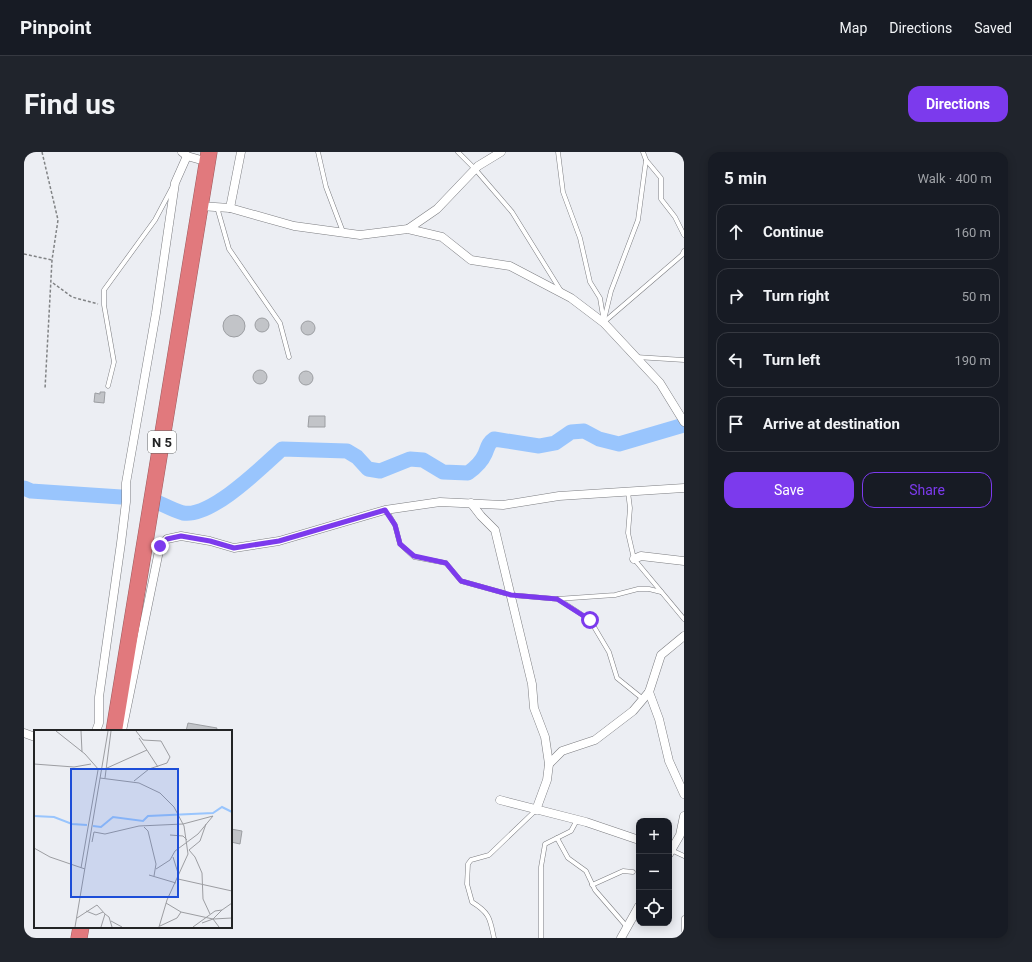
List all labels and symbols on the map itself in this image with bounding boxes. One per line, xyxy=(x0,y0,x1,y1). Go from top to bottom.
road number: N 5 xyxy=(148,431,176,453)
route end xyxy=(151,537,169,555)
route start xyxy=(581,611,599,629)
inset map xyxy=(34,730,232,928)

